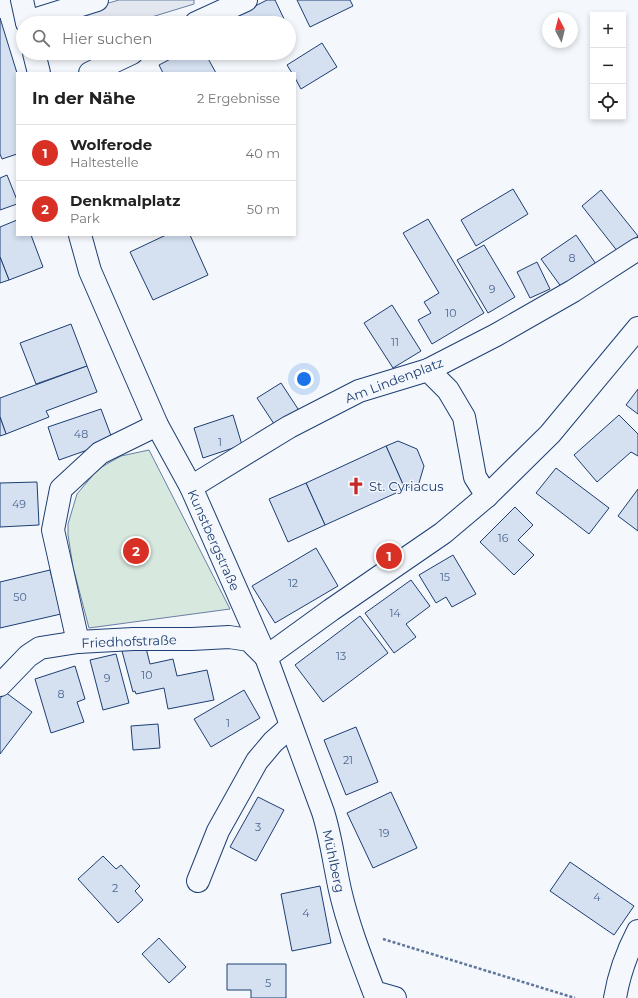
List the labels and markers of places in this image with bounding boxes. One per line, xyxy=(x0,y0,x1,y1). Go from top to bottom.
church icon: St. Cyriacus xyxy=(346,476,366,496)
place label: St. Cyriacus xyxy=(369,478,444,494)
pin: 2 xyxy=(123,536,149,566)
pin: 1 xyxy=(376,541,402,571)

